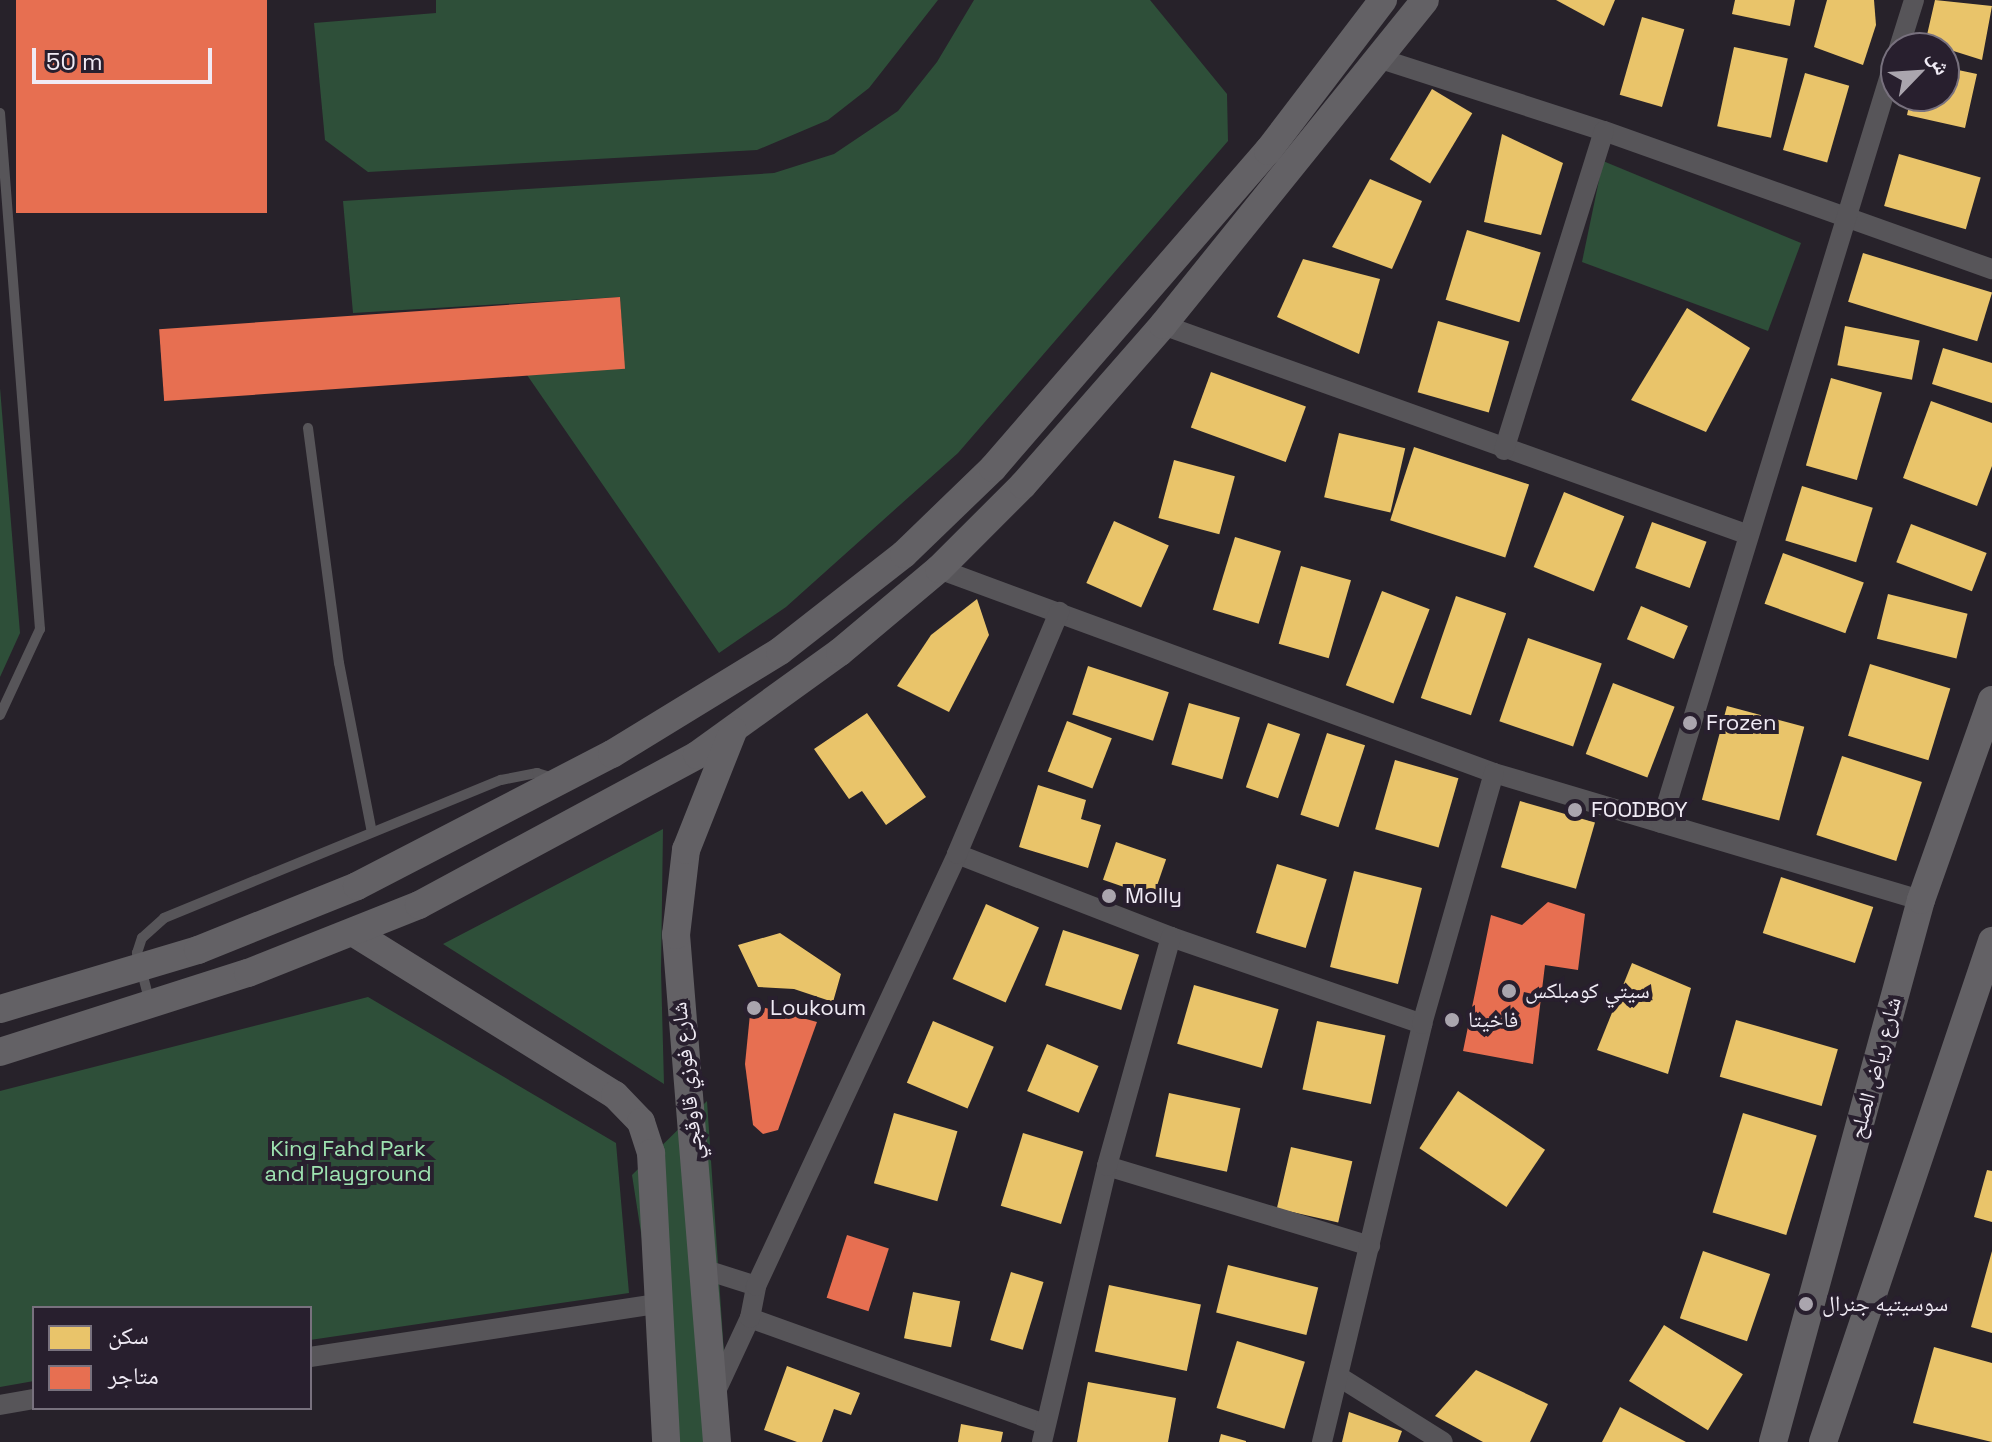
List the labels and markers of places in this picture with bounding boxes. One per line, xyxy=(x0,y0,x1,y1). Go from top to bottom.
place label: Frozen xyxy=(1706,710,1777,736)
marker: Frozen xyxy=(1681,714,1699,732)
place label: FOODBOY xyxy=(1591,797,1688,823)
marker: FOODBOY xyxy=(1566,801,1584,819)
place label: Molly xyxy=(1125,883,1182,909)
marker: Molly xyxy=(1100,887,1118,905)
place label: سيتي كومبلكس xyxy=(1525,978,1650,1004)
marker: سيتي كومبلكس xyxy=(1500,982,1518,1000)
place label: Loukoum xyxy=(770,995,866,1021)
marker: Loukoum xyxy=(745,999,763,1017)
place label: فاخيتا xyxy=(1468,1007,1518,1033)
marker: فاخيتا xyxy=(1443,1011,1461,1029)
place label: سوسيتيه جنرال xyxy=(1822,1291,1948,1317)
marker: سوسيتيه جنرال xyxy=(1797,1295,1815,1313)

